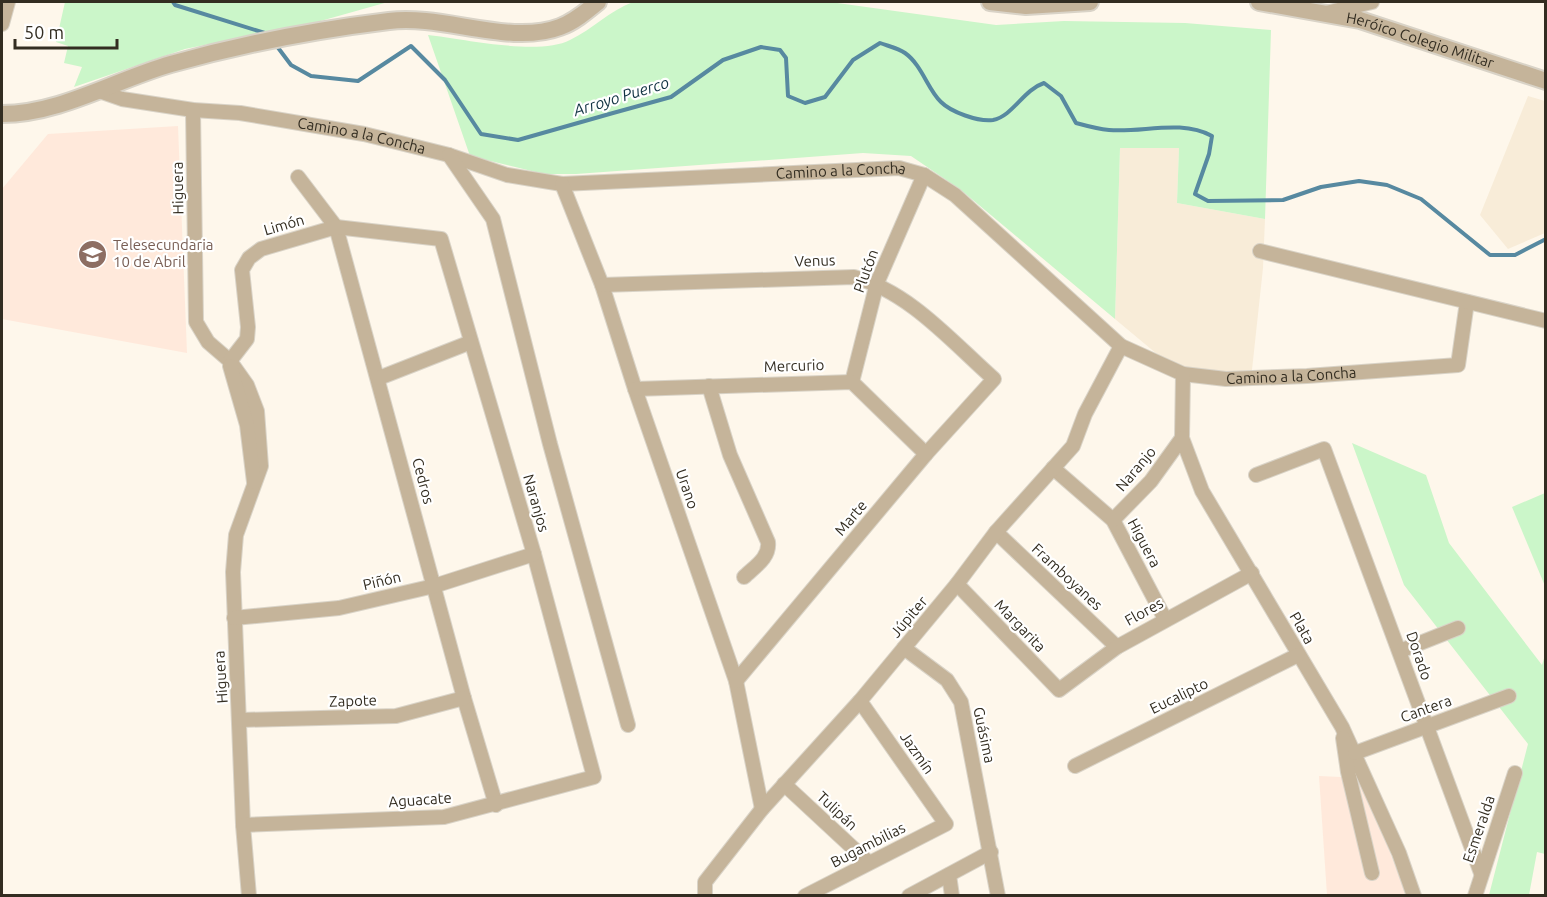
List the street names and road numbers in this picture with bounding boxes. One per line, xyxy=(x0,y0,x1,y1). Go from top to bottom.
street label: Heróico Colegio Militar xyxy=(1345,9,1497,72)
street label: Camino a la Concha xyxy=(296,114,427,157)
street label: Camino a la Concha xyxy=(775,159,908,182)
street label: Higuera xyxy=(169,161,186,215)
street label: Limón xyxy=(262,211,306,238)
street label: Plutón xyxy=(850,247,881,295)
street label: Venus xyxy=(794,251,836,270)
street label: Mercurio xyxy=(763,356,825,375)
street label: Camino a la Concha xyxy=(1226,363,1357,387)
street label: Naranjo xyxy=(1112,443,1159,494)
street label: Cedros xyxy=(409,456,438,506)
street label: Urano xyxy=(673,467,702,511)
street label: Naranjos xyxy=(520,472,553,534)
street label: Marte xyxy=(831,497,870,539)
street label: Higuera xyxy=(1125,515,1164,570)
street label: Framboyanes xyxy=(1029,540,1106,613)
street label: Piñón xyxy=(361,568,403,593)
street label: Júpiter xyxy=(887,593,931,641)
street label: Flores xyxy=(1122,594,1166,629)
street label: Margarita xyxy=(991,596,1049,655)
street label: Plata xyxy=(1287,609,1318,647)
street label: Dorado xyxy=(1403,629,1436,682)
street label: Higuera xyxy=(210,650,231,704)
street label: Eucalipto xyxy=(1147,674,1211,717)
street label: Zapote xyxy=(329,691,377,710)
street label: Cantera xyxy=(1398,691,1454,726)
street label: Guásima xyxy=(970,705,999,765)
street label: Jazmín xyxy=(897,729,938,777)
street label: Tulipán xyxy=(814,788,861,834)
street label: Aguacate xyxy=(388,789,452,810)
street label: Esmeralda xyxy=(1459,793,1498,865)
street label: Bugambilias xyxy=(828,818,908,871)

